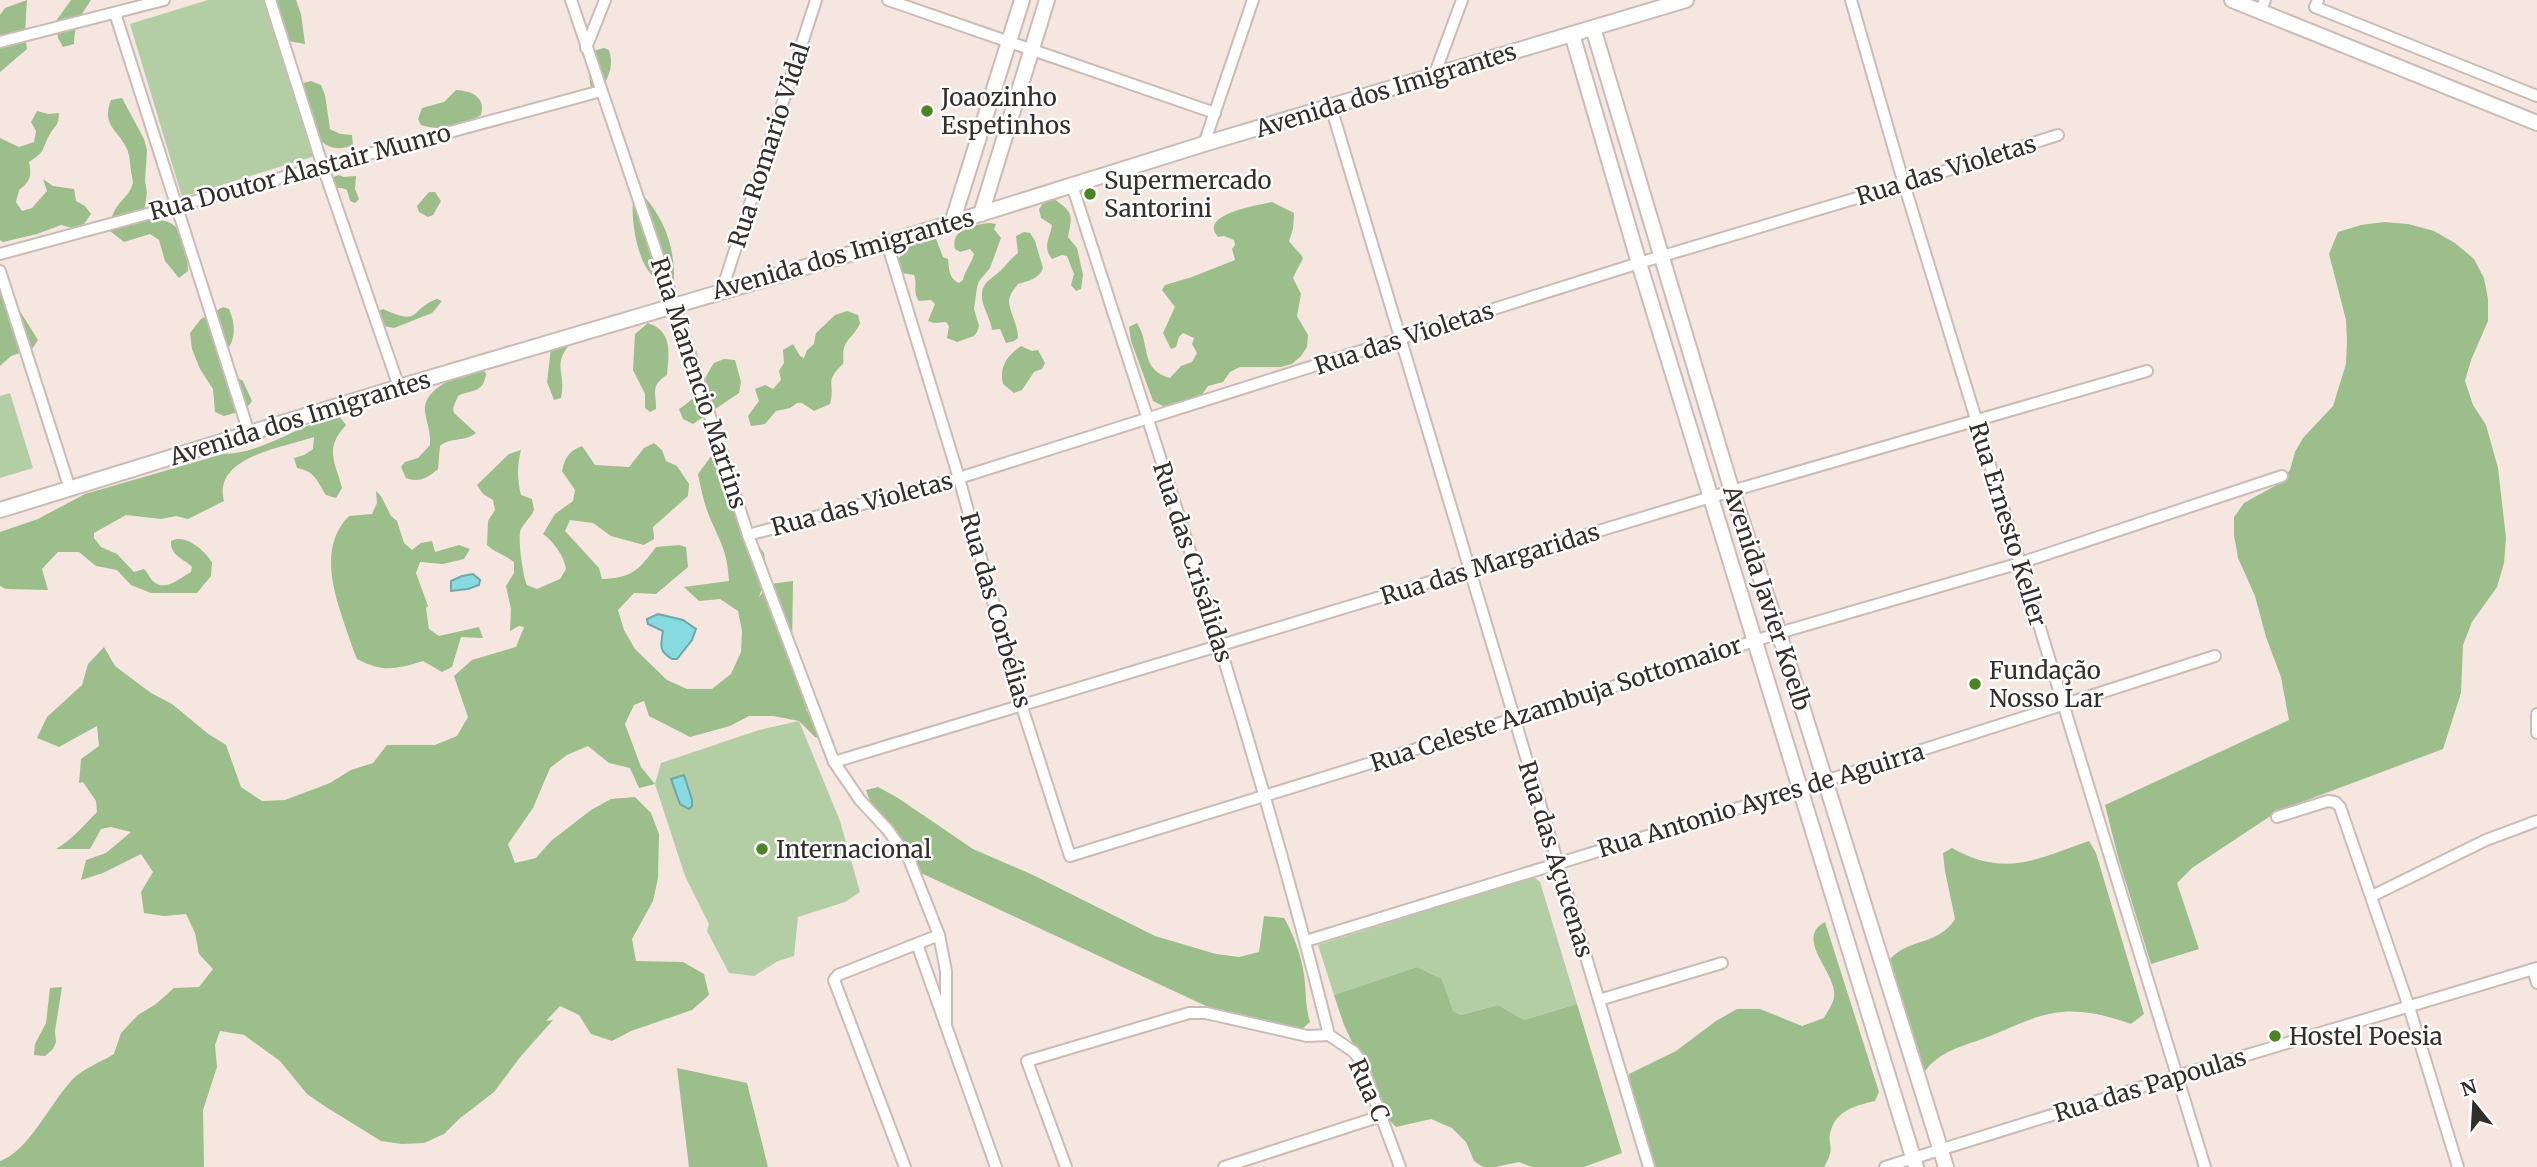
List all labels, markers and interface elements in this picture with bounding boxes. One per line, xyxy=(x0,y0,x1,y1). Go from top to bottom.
street label: Avenida dos Imigrantes xyxy=(1251,36,1520,145)
street label: Rua Romario Vidal xyxy=(721,38,817,252)
place label: Joaozinho Espetinhos xyxy=(940,82,1071,141)
marker: Joaozinho Espetinhos xyxy=(919,103,935,119)
street label: Rua Doutor Alastair Munro xyxy=(146,117,454,227)
street label: Rua das Violetas xyxy=(1852,128,2040,212)
place label: Supermercado Santorini xyxy=(1104,165,1272,224)
marker: Supermercado Santorini xyxy=(1082,186,1098,202)
street label: Avenida dos Imigrantes xyxy=(707,202,978,307)
street label: Rua Manencio Martins xyxy=(644,253,754,513)
street label: Rua das Violetas xyxy=(1310,294,1498,382)
street label: Avenida dos Imigrantes xyxy=(165,364,434,473)
street label: Rua Ernesto Keller xyxy=(1962,418,2054,630)
street label: Rua das Crisálidas xyxy=(1146,458,1240,666)
street label: Rua das Violetas xyxy=(768,465,956,543)
street label: Avenida Javier Koelb xyxy=(1716,481,1818,714)
street label: Rua das Corbélias xyxy=(953,509,1039,711)
street label: Rua das Margaridas xyxy=(1377,516,1603,612)
street label: Rua Celeste Azambuja Sottomaior xyxy=(1366,629,1746,779)
place label: Fundação Nosso Lar xyxy=(1989,655,2104,714)
marker: Fundação Nosso Lar xyxy=(1967,676,1983,692)
street label: Rua Antonio Ayres de Aguirra xyxy=(1594,735,1928,864)
street label: Rua das Açucenas xyxy=(1511,757,1601,961)
place label: Internacional xyxy=(776,834,931,865)
marker: Internacional xyxy=(754,841,770,857)
place label: Hostel Poesia xyxy=(2289,1021,2443,1052)
marker: Hostel Poesia xyxy=(2267,1028,2283,1044)
street label: Rua das Papoulas xyxy=(2050,1041,2250,1129)
street label: Rua C xyxy=(1341,1054,1397,1126)
north arrow xyxy=(2439,1069,2509,1139)
text: N xyxy=(2458,1074,2480,1102)

